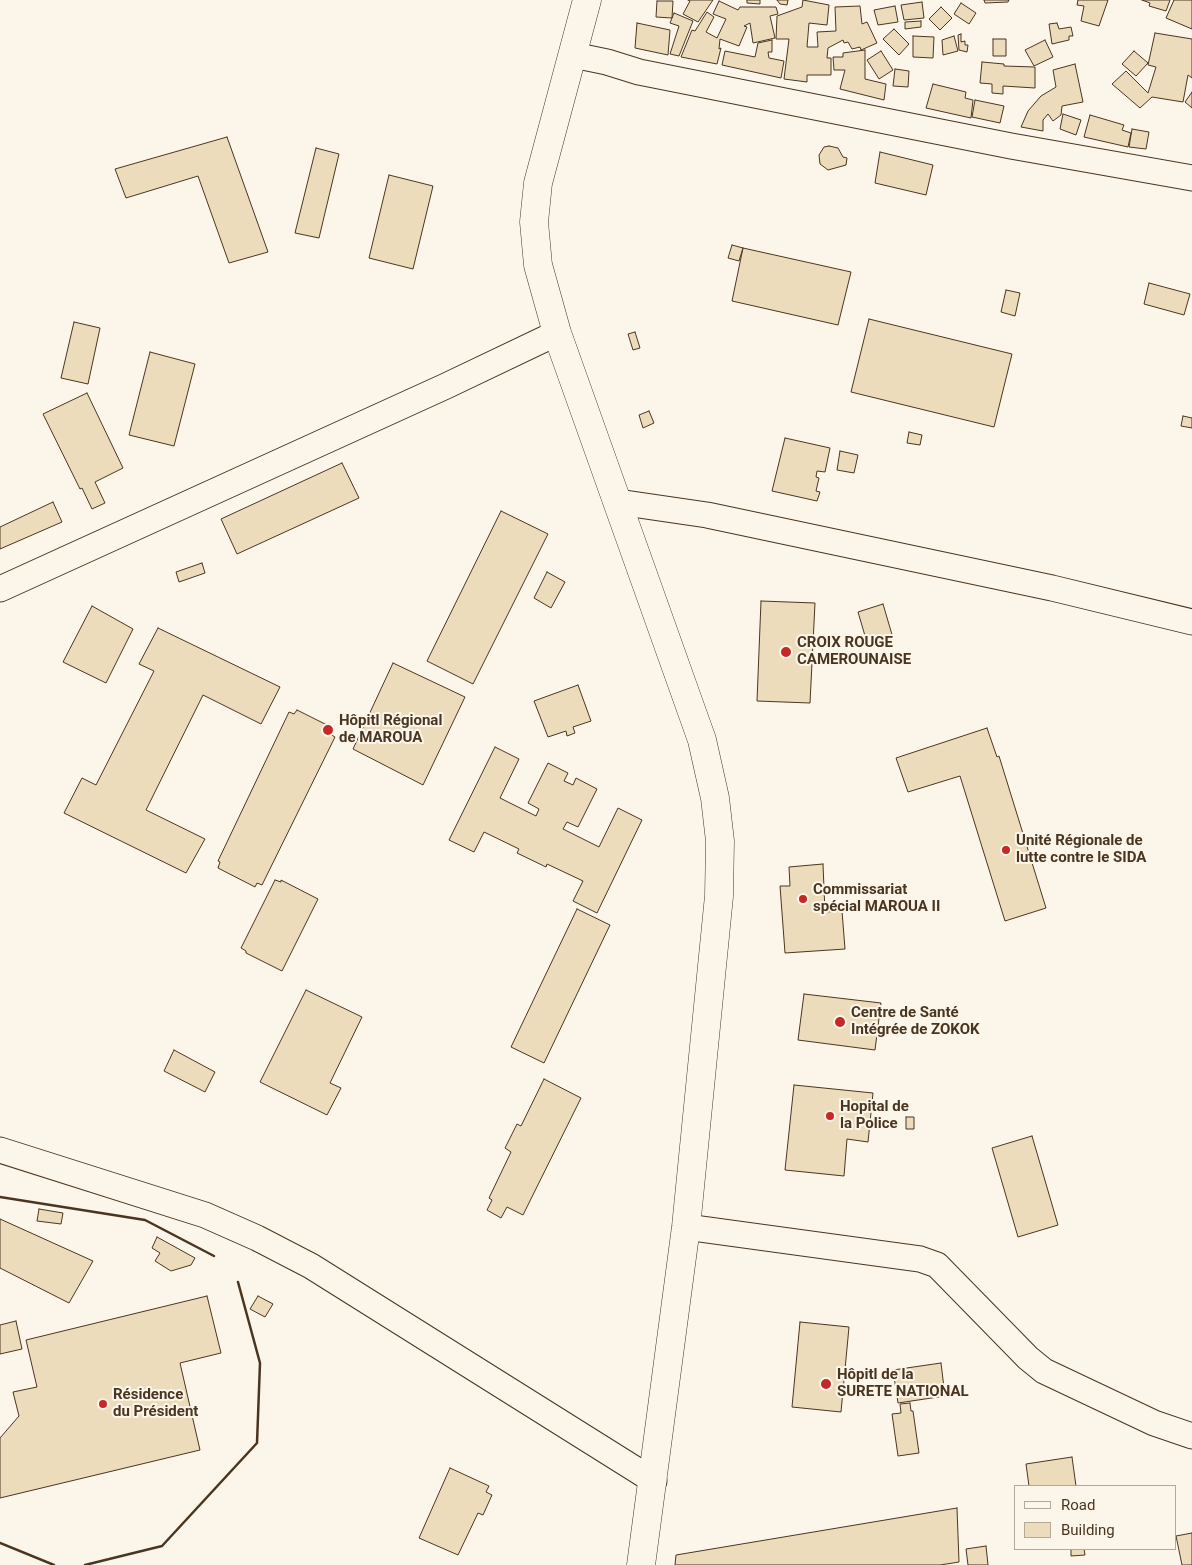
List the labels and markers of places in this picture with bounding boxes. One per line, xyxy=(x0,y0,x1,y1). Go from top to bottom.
place label: CROIX ROUGE CAMEROUNAISE xyxy=(797,634,911,669)
marker: CROIX ROUGE CAMEROUNAISE xyxy=(779,645,793,659)
place label: Hôpitl Régional de MAROUA xyxy=(339,712,442,747)
marker: Hôpitl Régional de MAROUA xyxy=(321,723,335,737)
place label: Unité Régionale de lutte contre le SIDA xyxy=(1016,832,1146,867)
marker: Unité Régionale de lutte contre le SIDA xyxy=(1000,844,1012,856)
place label: Commissariat spécial MAROUA II xyxy=(813,881,940,916)
marker: Commissariat spécial MAROUA II xyxy=(797,893,809,905)
place label: Centre de Santé Intégrée de ZOKOK xyxy=(851,1004,980,1039)
marker: Centre de Santé Intégrée de ZOKOK xyxy=(833,1015,847,1029)
place label: Hopital de la Police xyxy=(840,1098,909,1133)
marker: Hopital de la Police xyxy=(824,1110,836,1122)
place label: Hôpitl de la SURETE NATIONAL xyxy=(837,1366,969,1401)
marker: Hôpitl de la SURETE NATIONAL xyxy=(819,1377,833,1391)
place label: Résidence du Président xyxy=(113,1386,198,1421)
marker: Résidence du Président xyxy=(97,1398,109,1410)

